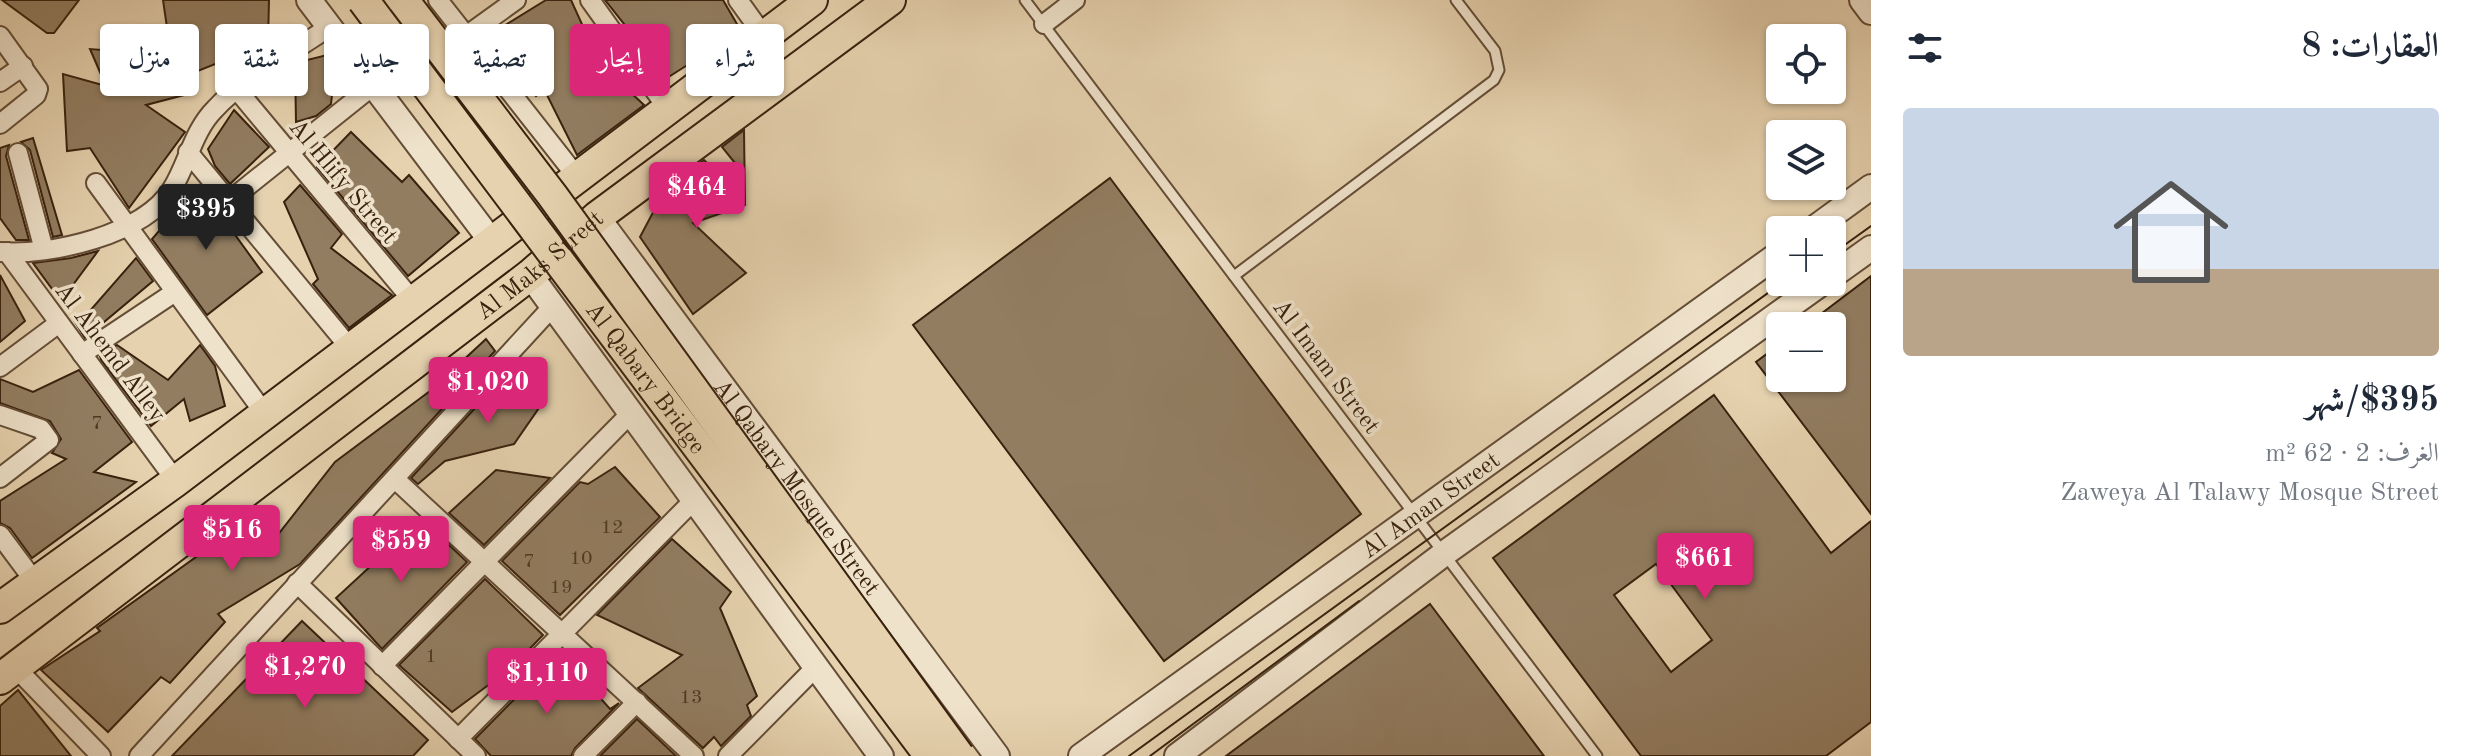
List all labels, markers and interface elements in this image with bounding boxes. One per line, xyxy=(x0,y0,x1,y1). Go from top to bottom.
chip: منزل xyxy=(100,24,199,96)
chip: شقة xyxy=(215,24,308,96)
chip: جديد xyxy=(324,24,429,96)
chip: تصفية xyxy=(445,24,554,96)
chip: إيجار xyxy=(570,24,670,96)
chip: شراء xyxy=(686,24,784,96)
map controls xyxy=(1766,24,1846,392)
button: locate xyxy=(1766,24,1846,104)
icon: filters xyxy=(1903,26,1947,70)
text: العقارات: 8 xyxy=(2301,30,2439,64)
street label: Al Hlify Street xyxy=(284,115,401,249)
button: layers xyxy=(1766,120,1846,200)
icon: home xyxy=(2099,160,2243,304)
pin: $464 xyxy=(650,162,744,230)
text: $464 xyxy=(667,175,727,201)
pin: $395 xyxy=(159,184,253,252)
text: $395 xyxy=(176,197,236,223)
street label: Al Maks Street xyxy=(472,207,609,325)
button: + xyxy=(1766,216,1846,296)
street label: Al Ahemd Alley xyxy=(49,279,170,427)
street label: Al Imam Street xyxy=(1267,296,1384,439)
street label: Al Qabary Bridge xyxy=(580,298,709,459)
button: − xyxy=(1766,312,1846,392)
pin: $1,020 xyxy=(423,357,553,425)
text: $1,020 xyxy=(447,370,529,396)
street label: Al Qabary Mosque Street xyxy=(708,375,883,601)
text: $395/شهر xyxy=(2306,384,2439,418)
house number: 7 xyxy=(91,414,103,434)
text: الغرف: 2 · 62 m² xyxy=(2265,441,2439,467)
street label: Al Aman Street xyxy=(1358,449,1505,564)
text: Zaweya Al Talawy Mosque Street xyxy=(2060,480,2439,506)
pin: $516 xyxy=(185,505,279,573)
pin: $559 xyxy=(354,516,448,584)
text: $516 xyxy=(202,518,262,544)
house number: 12 xyxy=(600,518,624,538)
text: $559 xyxy=(371,529,431,555)
pin: $661 xyxy=(1658,533,1752,601)
text: $661 xyxy=(1675,546,1735,572)
house number: 10 xyxy=(569,549,593,569)
house number: 7 xyxy=(523,552,535,572)
house number: 19 xyxy=(549,578,573,598)
pin: $1,270 xyxy=(240,642,370,710)
house number: 1 xyxy=(425,647,437,667)
pin: $1,110 xyxy=(482,648,612,716)
text: $1,270 xyxy=(264,655,346,681)
text: $1,110 xyxy=(506,661,588,687)
house number: 13 xyxy=(679,688,703,708)

